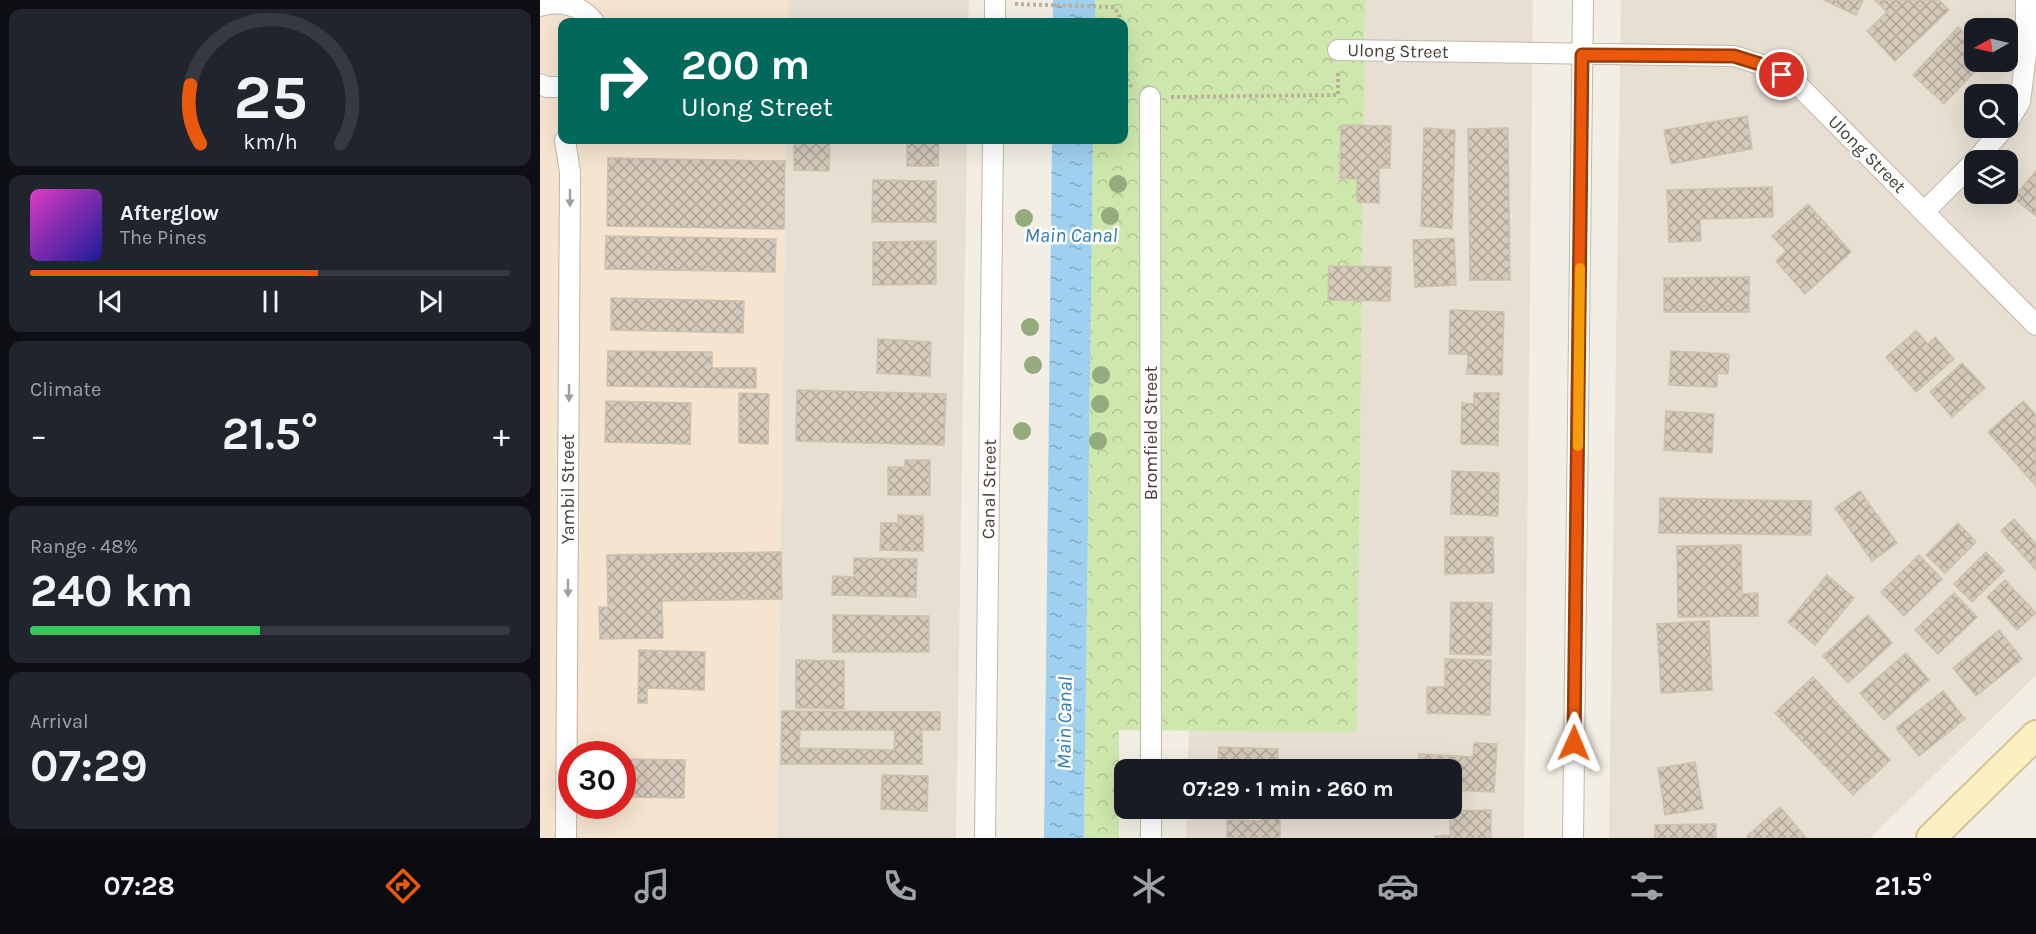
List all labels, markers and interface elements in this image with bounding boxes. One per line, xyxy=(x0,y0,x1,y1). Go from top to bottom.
north arrow xyxy=(1964,18,2018,72)
map controls xyxy=(1964,18,2018,204)
street label: Ulong Street xyxy=(1347,39,1449,63)
text: 200 m xyxy=(681,40,810,90)
icon: right xyxy=(582,42,660,120)
pin xyxy=(1756,49,1807,100)
icon: arrive xyxy=(1765,58,1798,91)
text: 25 xyxy=(233,62,307,135)
button: search xyxy=(1964,84,2018,138)
text: Ulong Street xyxy=(681,91,833,123)
street label: Ulong Street xyxy=(1823,110,1911,198)
text: km/h xyxy=(243,130,297,155)
button: layers xyxy=(1964,150,2018,204)
one-way arrow xyxy=(565,188,575,207)
text: Afterglow xyxy=(120,200,219,226)
water label: Main Canal xyxy=(1025,224,1117,247)
text: The Pines xyxy=(120,226,207,249)
icon: previous xyxy=(94,285,127,318)
icon: pause xyxy=(254,285,287,318)
icon: next xyxy=(414,285,447,318)
street label: Bromfield Street xyxy=(1140,365,1162,500)
text: Climate xyxy=(30,378,101,401)
one-way arrow xyxy=(564,383,574,402)
text: 21.5° xyxy=(222,408,318,460)
text: − xyxy=(30,416,47,454)
text: + xyxy=(493,416,510,454)
street label: Yambil Street xyxy=(557,434,579,544)
street label: Canal Street xyxy=(977,438,1001,539)
text: Range · 48% xyxy=(30,535,138,558)
text: 240 km xyxy=(30,565,193,617)
one-way arrow xyxy=(563,578,573,597)
water label: Main Canal xyxy=(1052,676,1077,770)
text: Arrival xyxy=(30,710,89,733)
position arrow xyxy=(1542,711,1606,775)
text: 07:29 xyxy=(30,740,148,792)
speed limit sign: 30 xyxy=(558,741,636,819)
text: 07:29 · 1 min · 260 m xyxy=(1182,776,1394,802)
icon: directions xyxy=(382,865,424,907)
icon: music xyxy=(631,865,673,907)
icon: phone xyxy=(879,865,921,907)
icon: climate xyxy=(1128,865,1170,907)
icon: car xyxy=(1377,865,1419,907)
icon: filters xyxy=(1626,865,1668,907)
text: 07:28 xyxy=(103,870,175,902)
text: 21.5° xyxy=(1875,870,1933,902)

